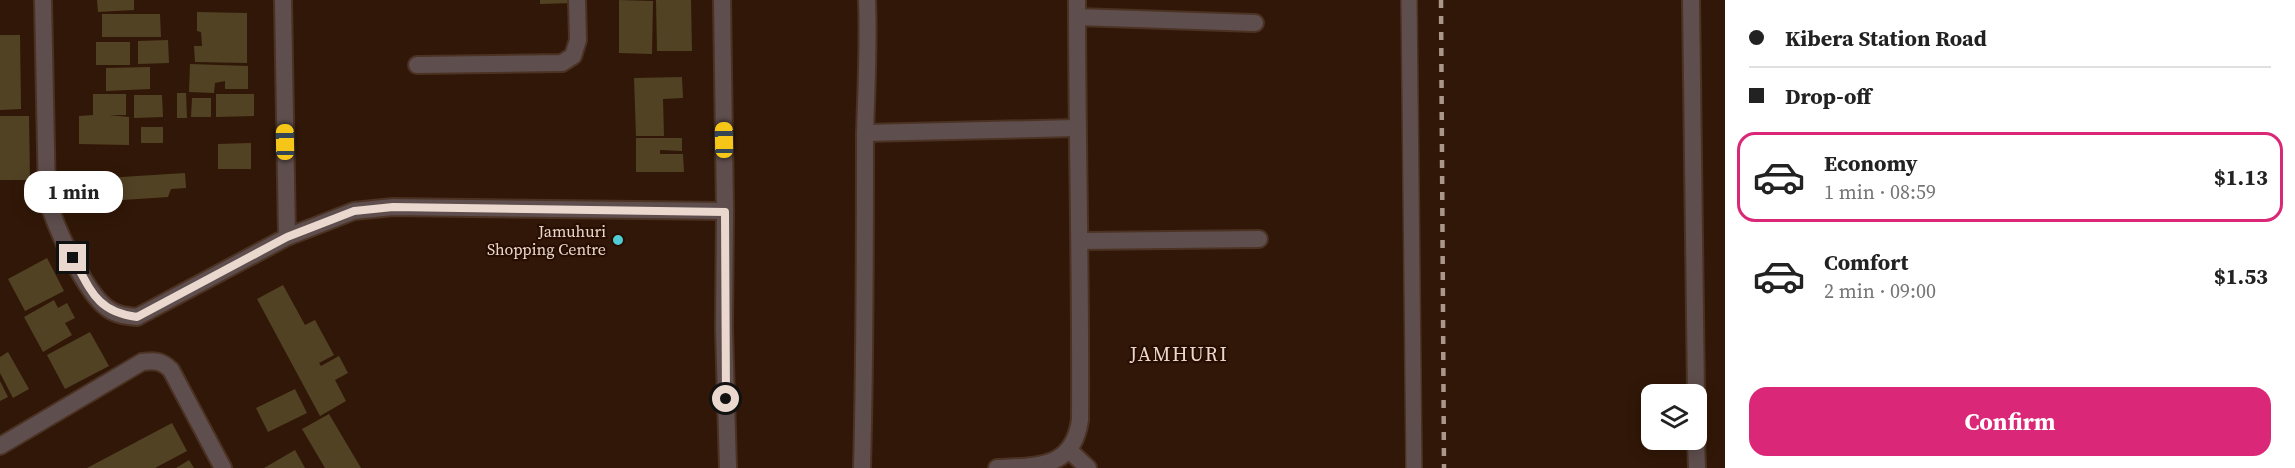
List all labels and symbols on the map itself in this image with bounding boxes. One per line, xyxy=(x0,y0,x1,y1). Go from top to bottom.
car xyxy=(715,122,733,158)
car xyxy=(276,124,294,160)
callout: 1 min xyxy=(23,171,122,213)
place label: Jamuhuri Shopping Centre xyxy=(487,220,606,260)
marker: Jamuhuri Shopping Centre xyxy=(611,233,625,247)
route end xyxy=(59,244,86,271)
district label: JAMHURI xyxy=(1129,340,1228,368)
route start xyxy=(712,385,739,412)

